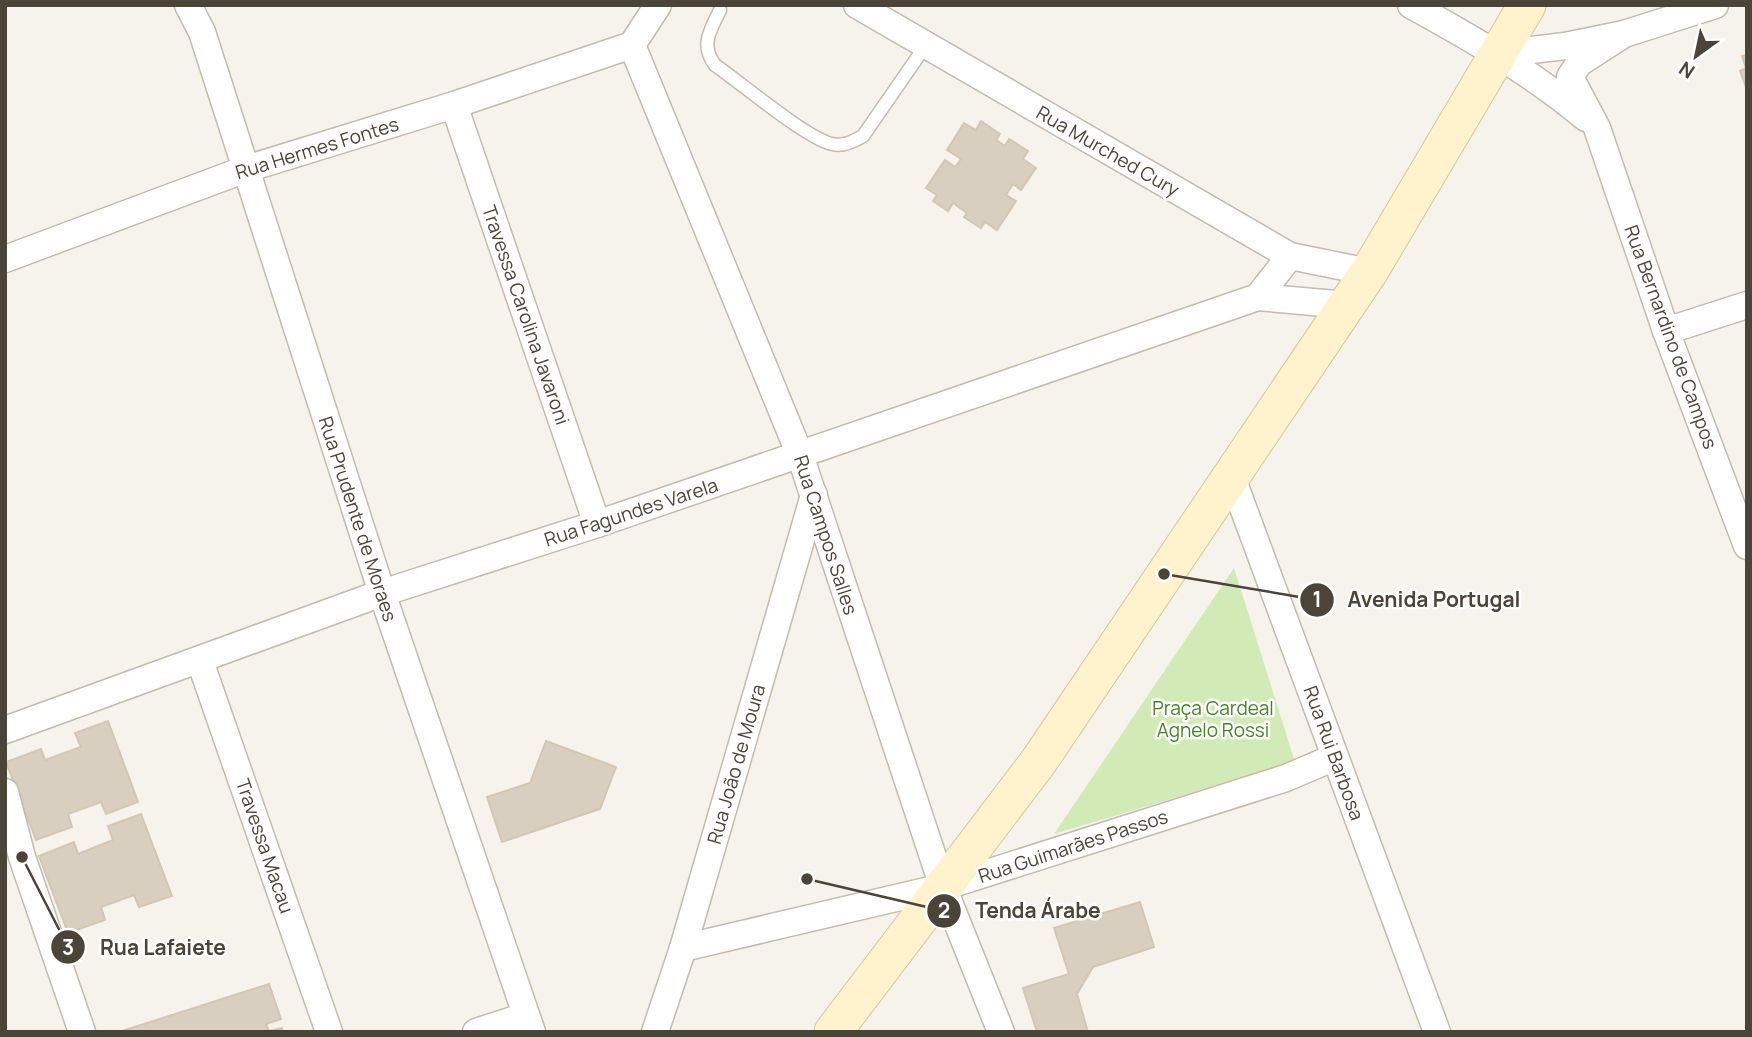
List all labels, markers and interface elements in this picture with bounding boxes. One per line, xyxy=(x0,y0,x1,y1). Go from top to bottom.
north arrow xyxy=(1661,21,1731,91)
text: N xyxy=(1674,56,1700,85)
street label: Rua Murched Cury xyxy=(1032,99,1184,203)
street label: Rua Hermes Fontes xyxy=(232,111,402,185)
street label: Travessa Carolina Javaroni xyxy=(476,202,576,428)
street label: Rua Bernardino de Campos xyxy=(1618,221,1724,453)
street label: Rua Prudente de Moraes xyxy=(313,413,403,625)
street label: Rua Campos Salles xyxy=(788,452,864,618)
street label: Rua Fagundes Varela xyxy=(541,472,721,552)
callout: Avenida Portugal xyxy=(1299,579,1535,621)
text: 1 xyxy=(1312,585,1322,613)
text: Avenida Portugal xyxy=(1348,585,1520,613)
street label: Rua João de Moura xyxy=(701,681,771,847)
street label: Rua Rui Barbosa xyxy=(1298,682,1370,824)
park label: Praça Cardeal Agnelo Rossi xyxy=(1152,695,1274,743)
street label: Travessa Macau xyxy=(230,775,300,917)
street label: Rua Guimarães Passos xyxy=(975,803,1171,889)
callout: Tenda Árabe xyxy=(927,890,1115,932)
text: 2 xyxy=(938,896,950,924)
text: Tenda Árabe xyxy=(975,896,1101,924)
callout: Rua Lafaiete xyxy=(51,926,240,968)
text: 3 xyxy=(62,933,74,961)
text: Rua Lafaiete xyxy=(100,933,226,961)

